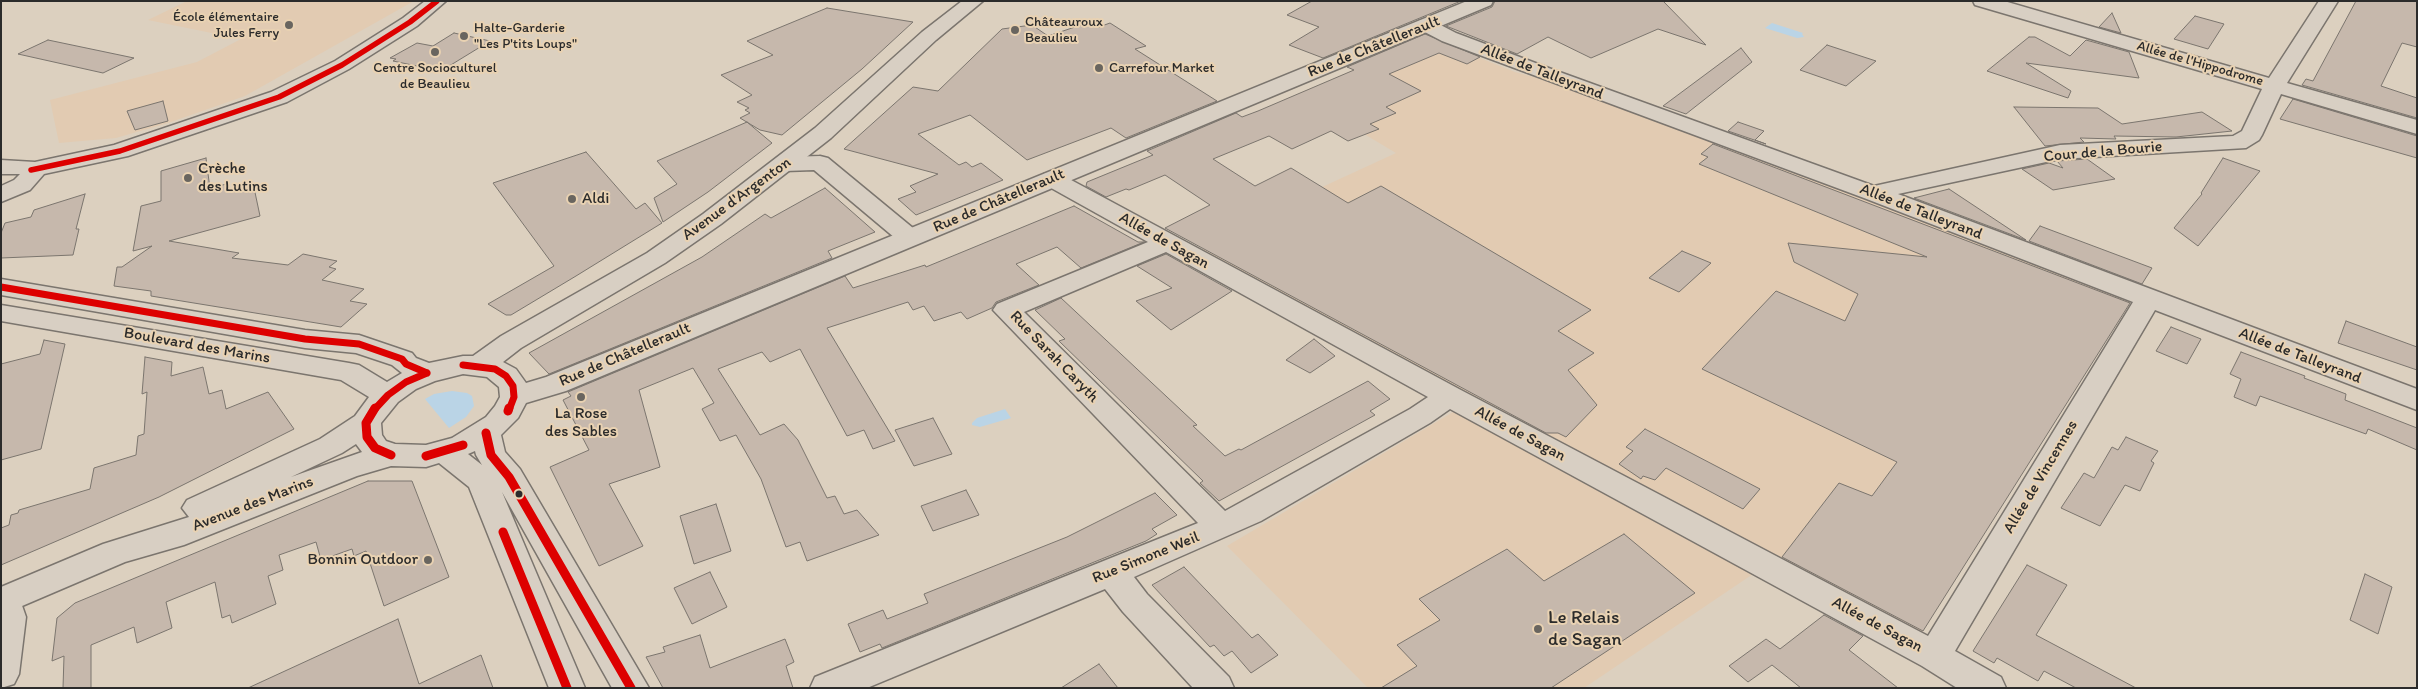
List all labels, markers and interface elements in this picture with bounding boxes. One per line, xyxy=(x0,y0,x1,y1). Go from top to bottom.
place label: École élémentaire Jules Ferry xyxy=(173,9,279,41)
street label: Rue de Châtellerault xyxy=(1305,12,1443,82)
place label: Châteauroux Beaulieu xyxy=(1025,14,1103,46)
marker: École élémentaire Jules Ferry xyxy=(283,19,295,31)
place label: Halte-Garderie "Les P'tits Loups" xyxy=(474,20,577,52)
marker: Châteauroux Beaulieu xyxy=(1009,24,1021,36)
marker: Halte-Garderie "Les P'tits Loups" xyxy=(458,30,470,42)
street label: Allée de l'Hippodrome xyxy=(2135,38,2265,90)
street label: Allée de Talleyrand xyxy=(1478,40,1606,104)
marker: Centre Socioculturel de Beaulieu xyxy=(429,46,441,58)
place label: Centre Socioculturel de Beaulieu xyxy=(373,60,497,92)
place label: Carrefour Market xyxy=(1109,60,1215,76)
marker: Carrefour Market xyxy=(1093,62,1105,74)
street label: Cour de la Bourie xyxy=(2043,137,2163,167)
street label: Avenue d'Argenton xyxy=(679,153,795,245)
place label: Crèche des Lutins xyxy=(198,159,268,197)
street label: Rue de Châtellerault xyxy=(930,165,1068,237)
marker: Crèche des Lutins xyxy=(182,172,194,184)
street label: Allée de Talleyrand xyxy=(1857,180,1985,244)
place label: Aldi xyxy=(582,189,609,209)
marker: Aldi xyxy=(566,193,578,205)
street label: Allée de Sagan xyxy=(1116,208,1212,274)
street label: Rue Sarah Caryth xyxy=(1005,307,1103,407)
street label: Rue de Châtellerault xyxy=(556,319,694,391)
street label: Boulevard des Marins xyxy=(122,324,272,368)
street label: Allée de Talleyrand xyxy=(2236,324,2364,388)
marker: La Rose des Sables xyxy=(575,391,587,403)
street label: Allée de Sagan xyxy=(1471,402,1569,466)
place label: La Rose des Sables xyxy=(545,404,617,442)
street label: Allée de Vincennes xyxy=(2000,417,2082,537)
street label: Avenue des Marins xyxy=(190,472,316,536)
unlabelled marker xyxy=(514,489,524,499)
street label: Rue Simone Weil xyxy=(1090,528,1202,588)
place label: Bonnin Outdoor xyxy=(308,550,418,570)
marker: Bonnin Outdoor xyxy=(422,554,434,566)
street label: Allée de Sagan xyxy=(1828,593,1926,657)
place label: Le Relais de Sagan xyxy=(1548,607,1622,651)
marker: Le Relais de Sagan xyxy=(1532,623,1544,635)

